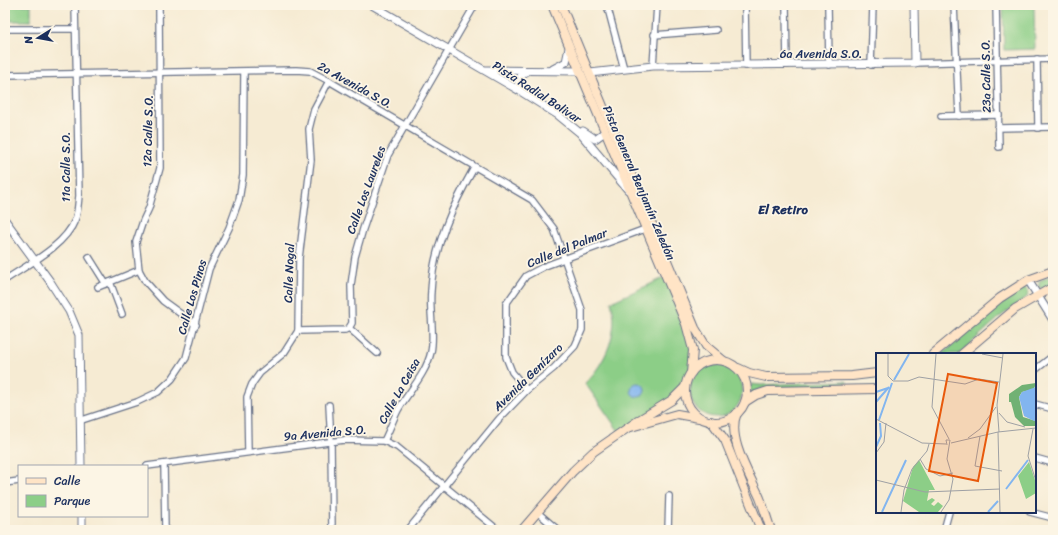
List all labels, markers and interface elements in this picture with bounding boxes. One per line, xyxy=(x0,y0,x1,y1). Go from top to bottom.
north arrow xyxy=(18,18,58,58)
text: N xyxy=(19,34,39,46)
street label: 23a Calle S.O. xyxy=(974,39,998,113)
street label: 6a Avenida S.O. xyxy=(780,43,862,65)
street label: 2a Avenida S.O. xyxy=(313,55,397,115)
street label: Pista Radial Bolivar xyxy=(488,55,587,130)
street label: 12a Calle S.O. xyxy=(136,95,160,167)
street label: Pista General Benjamín Zeledón xyxy=(596,102,682,264)
street label: 11a Calle S.O. xyxy=(55,132,77,202)
street label: Calle Los Laureles xyxy=(340,143,392,237)
district label: El Retiro xyxy=(758,198,809,221)
street label: Calle del Palmar xyxy=(523,221,612,274)
street label: Calle Nogal xyxy=(277,242,301,303)
street label: Calle Los Pinos xyxy=(171,256,213,337)
street label: Avenida Genízaro xyxy=(487,337,568,417)
inset map xyxy=(876,353,1036,513)
street label: Calle La Ceisa xyxy=(372,354,426,428)
street label: 9a Avenida S.O. xyxy=(283,418,367,448)
legend xyxy=(18,465,148,517)
text: Calle xyxy=(54,470,81,492)
text: Parque xyxy=(54,490,91,512)

